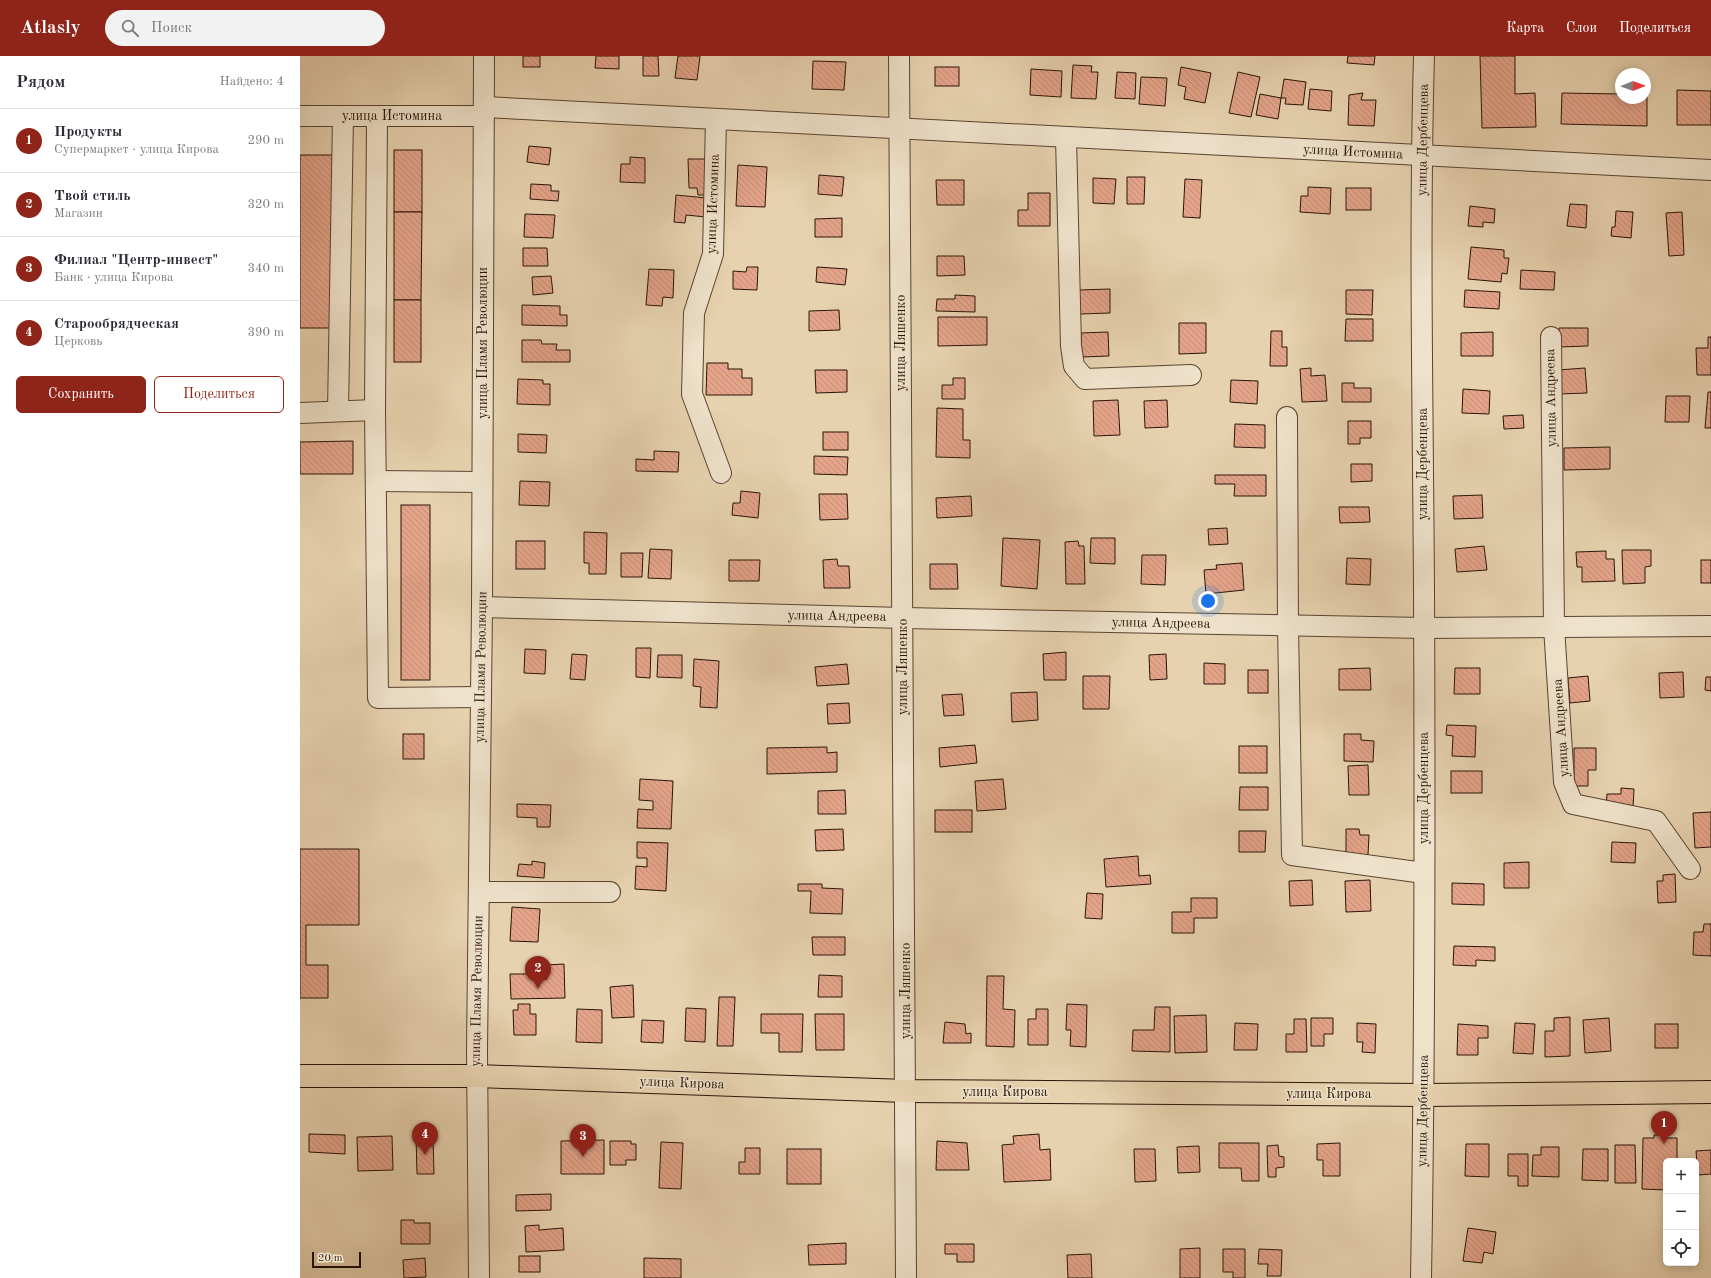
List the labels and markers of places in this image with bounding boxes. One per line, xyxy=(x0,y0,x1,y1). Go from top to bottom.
pin: 2 xyxy=(525,956,551,989)
pin: 1 xyxy=(1651,1111,1677,1144)
pin: 4 xyxy=(412,1122,438,1155)
pin: 3 xyxy=(570,1124,596,1157)

